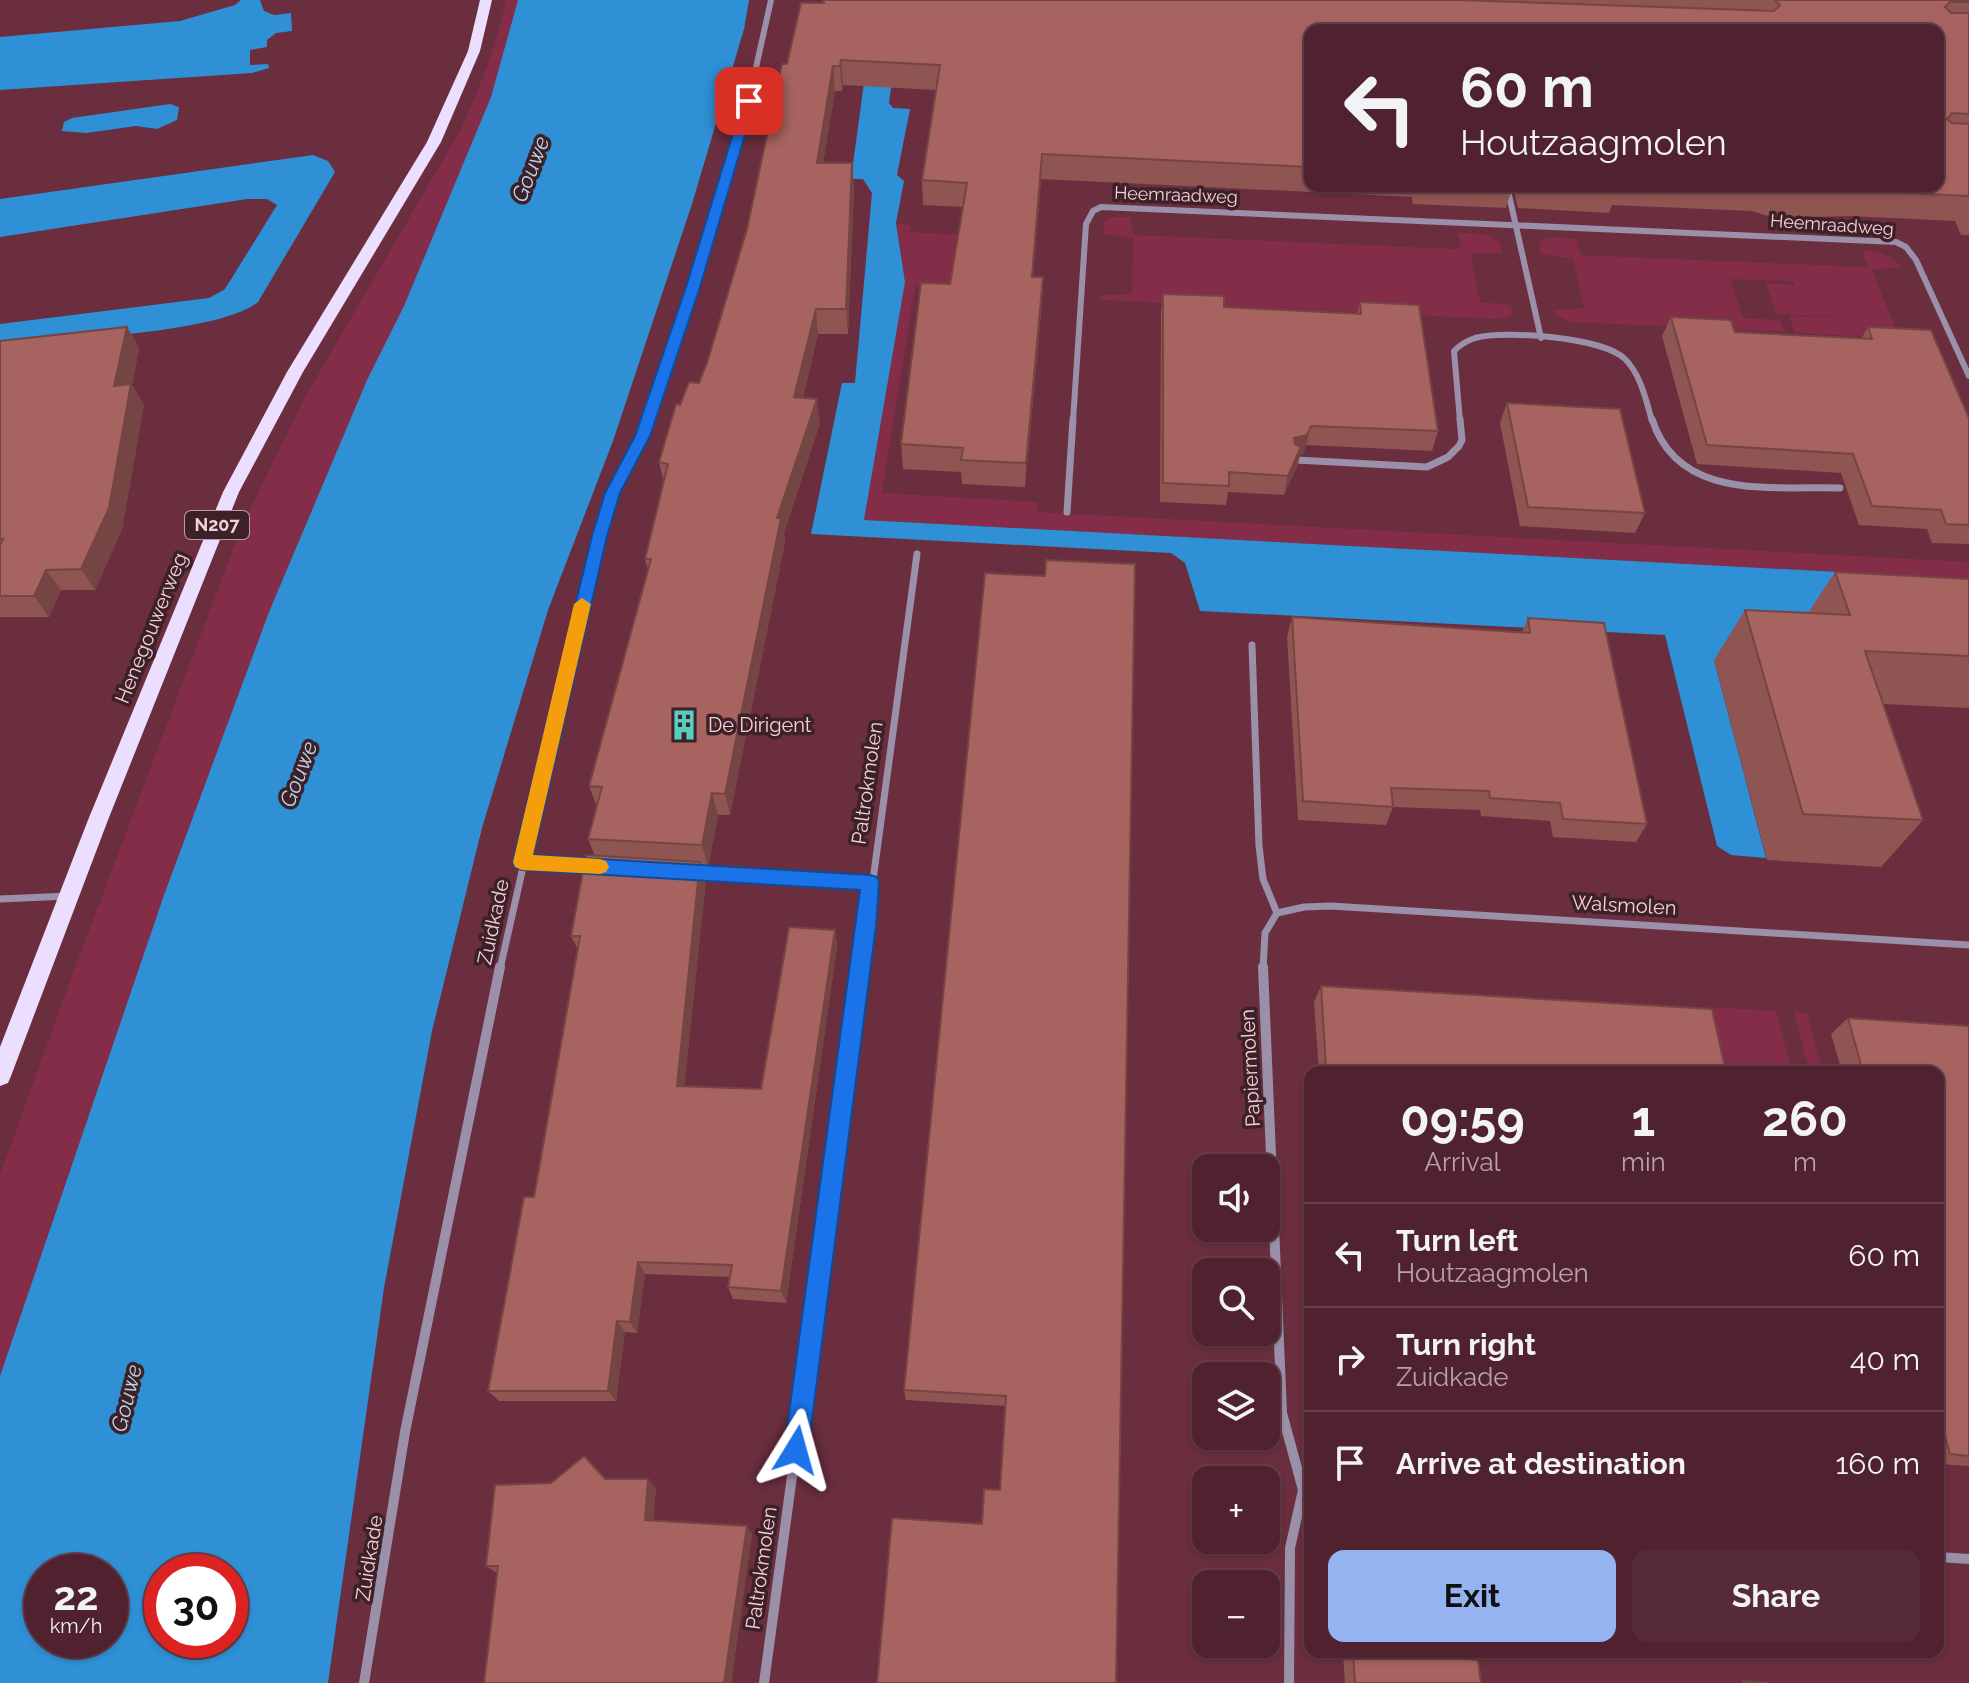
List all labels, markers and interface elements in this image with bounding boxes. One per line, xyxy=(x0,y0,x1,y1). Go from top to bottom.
text: 60 m xyxy=(1460,54,1594,120)
icon: left xyxy=(1328,56,1432,160)
pin xyxy=(715,67,783,135)
icon: arrive xyxy=(727,79,771,123)
text: Houtzaagmolen xyxy=(1460,121,1727,163)
water label: Gouwe xyxy=(506,132,554,206)
street label: Heemraadweg xyxy=(1114,182,1238,207)
street label: Heemraadweg xyxy=(1770,210,1895,239)
road number: N207 xyxy=(185,511,249,539)
street label: Henegouwerweg xyxy=(110,549,192,707)
building icon: De Dirigent xyxy=(667,708,701,742)
place label: De Dirigent xyxy=(708,713,812,737)
street label: Paltrokmolen xyxy=(847,720,887,846)
water label: Gouwe xyxy=(274,737,322,811)
street label: Zuidkade xyxy=(472,877,514,967)
street label: Walsmolen xyxy=(1571,890,1677,920)
street label: Papiermolen xyxy=(1235,1009,1265,1127)
text: 09:59 xyxy=(1400,1091,1525,1147)
text: 1 xyxy=(1632,1091,1655,1147)
text: 260 xyxy=(1762,1091,1848,1147)
text: Arrival xyxy=(1424,1147,1501,1177)
text: min xyxy=(1621,1147,1666,1177)
text: m xyxy=(1793,1147,1817,1177)
map controls xyxy=(1192,1154,1280,1658)
button: sound xyxy=(1192,1154,1280,1242)
text: Turn left xyxy=(1396,1223,1518,1258)
icon: left xyxy=(1328,1233,1372,1277)
text: 60 m xyxy=(1848,1238,1920,1273)
button: search xyxy=(1192,1258,1280,1346)
text: Houtzaagmolen xyxy=(1396,1258,1589,1288)
text: Turn right xyxy=(1396,1327,1536,1362)
icon: right xyxy=(1328,1337,1372,1381)
text: 40 m xyxy=(1850,1342,1920,1377)
water label: Gouwe xyxy=(105,1361,147,1434)
button: layers xyxy=(1192,1362,1280,1450)
text: Zuidkade xyxy=(1396,1362,1509,1392)
position arrow xyxy=(754,1408,838,1492)
icon: arrive xyxy=(1328,1441,1372,1485)
text: Arrive at destination xyxy=(1396,1446,1686,1481)
text: 160 m xyxy=(1835,1446,1920,1481)
button: + xyxy=(1192,1466,1280,1554)
street label: Paltrokmolen xyxy=(741,1505,781,1631)
street label: Zuidkade xyxy=(350,1513,388,1603)
button: Exit xyxy=(1328,1550,1616,1642)
button: Share xyxy=(1632,1550,1920,1642)
speed limit sign: 30 xyxy=(144,1554,248,1658)
button: − xyxy=(1192,1570,1280,1658)
text: 22 xyxy=(53,1572,99,1619)
text: km/h xyxy=(50,1614,102,1638)

